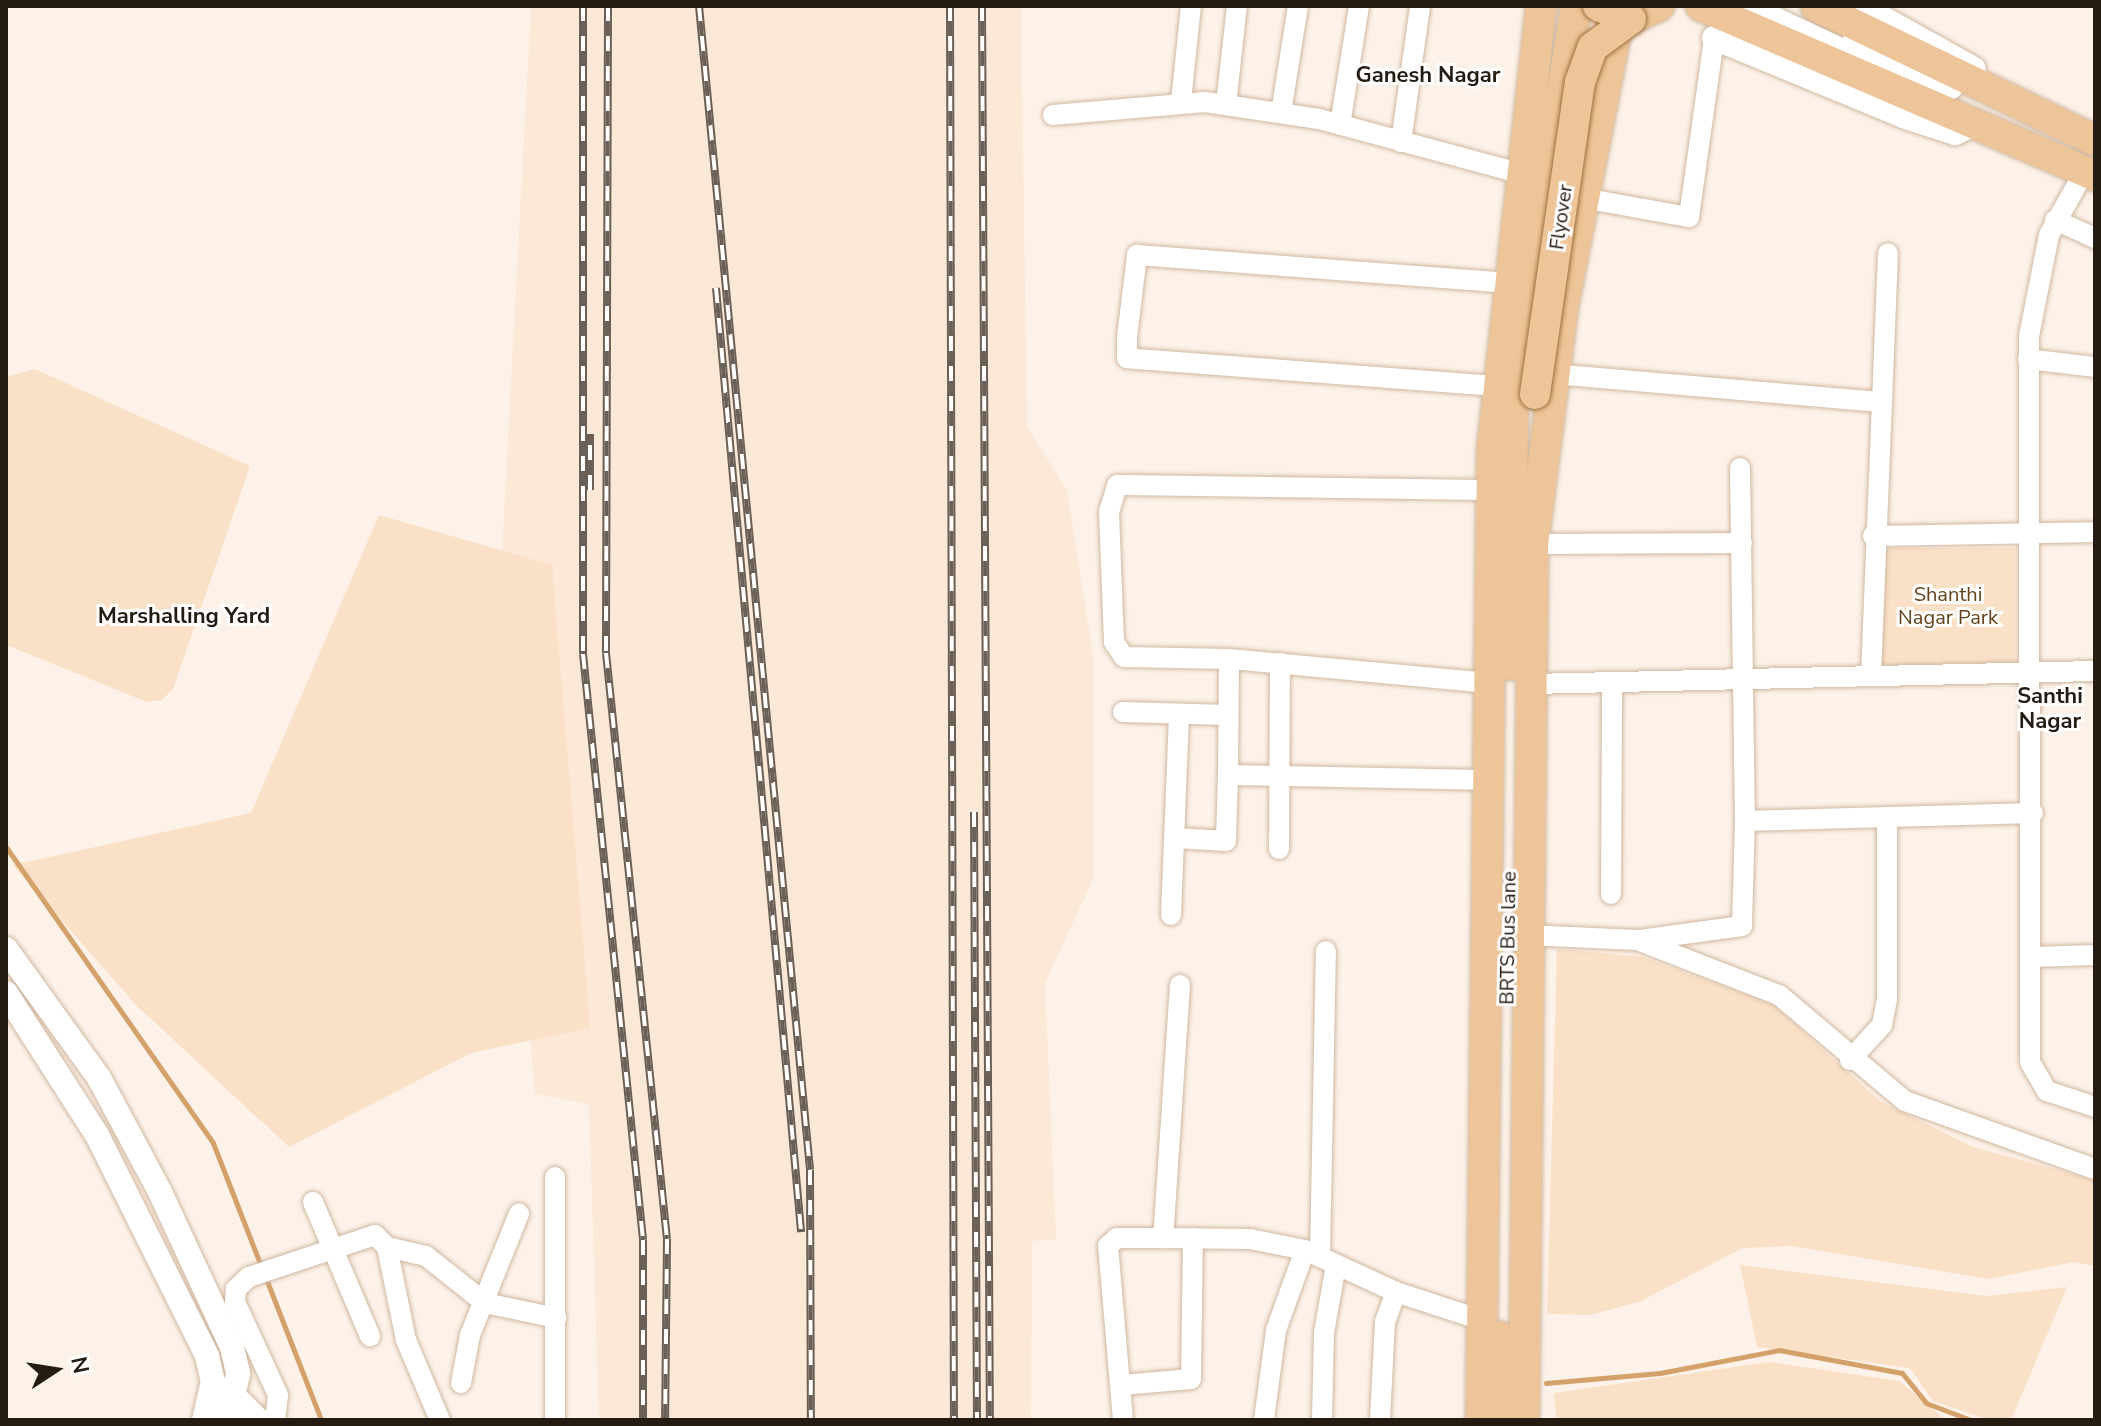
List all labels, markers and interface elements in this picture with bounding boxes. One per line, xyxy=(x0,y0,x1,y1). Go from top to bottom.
district label: Ganesh Nagar xyxy=(1355,63,1501,89)
street label: Flyover xyxy=(1545,183,1577,251)
park label: Shanthi Nagar Park xyxy=(1898,583,1998,630)
district label: Marshalling Yard xyxy=(98,604,270,630)
district label: Santhi Nagar xyxy=(2017,683,2083,734)
street label: BRTS Bus lane xyxy=(1495,871,1521,1005)
north arrow xyxy=(16,1330,96,1410)
text: N xyxy=(63,1354,96,1376)

